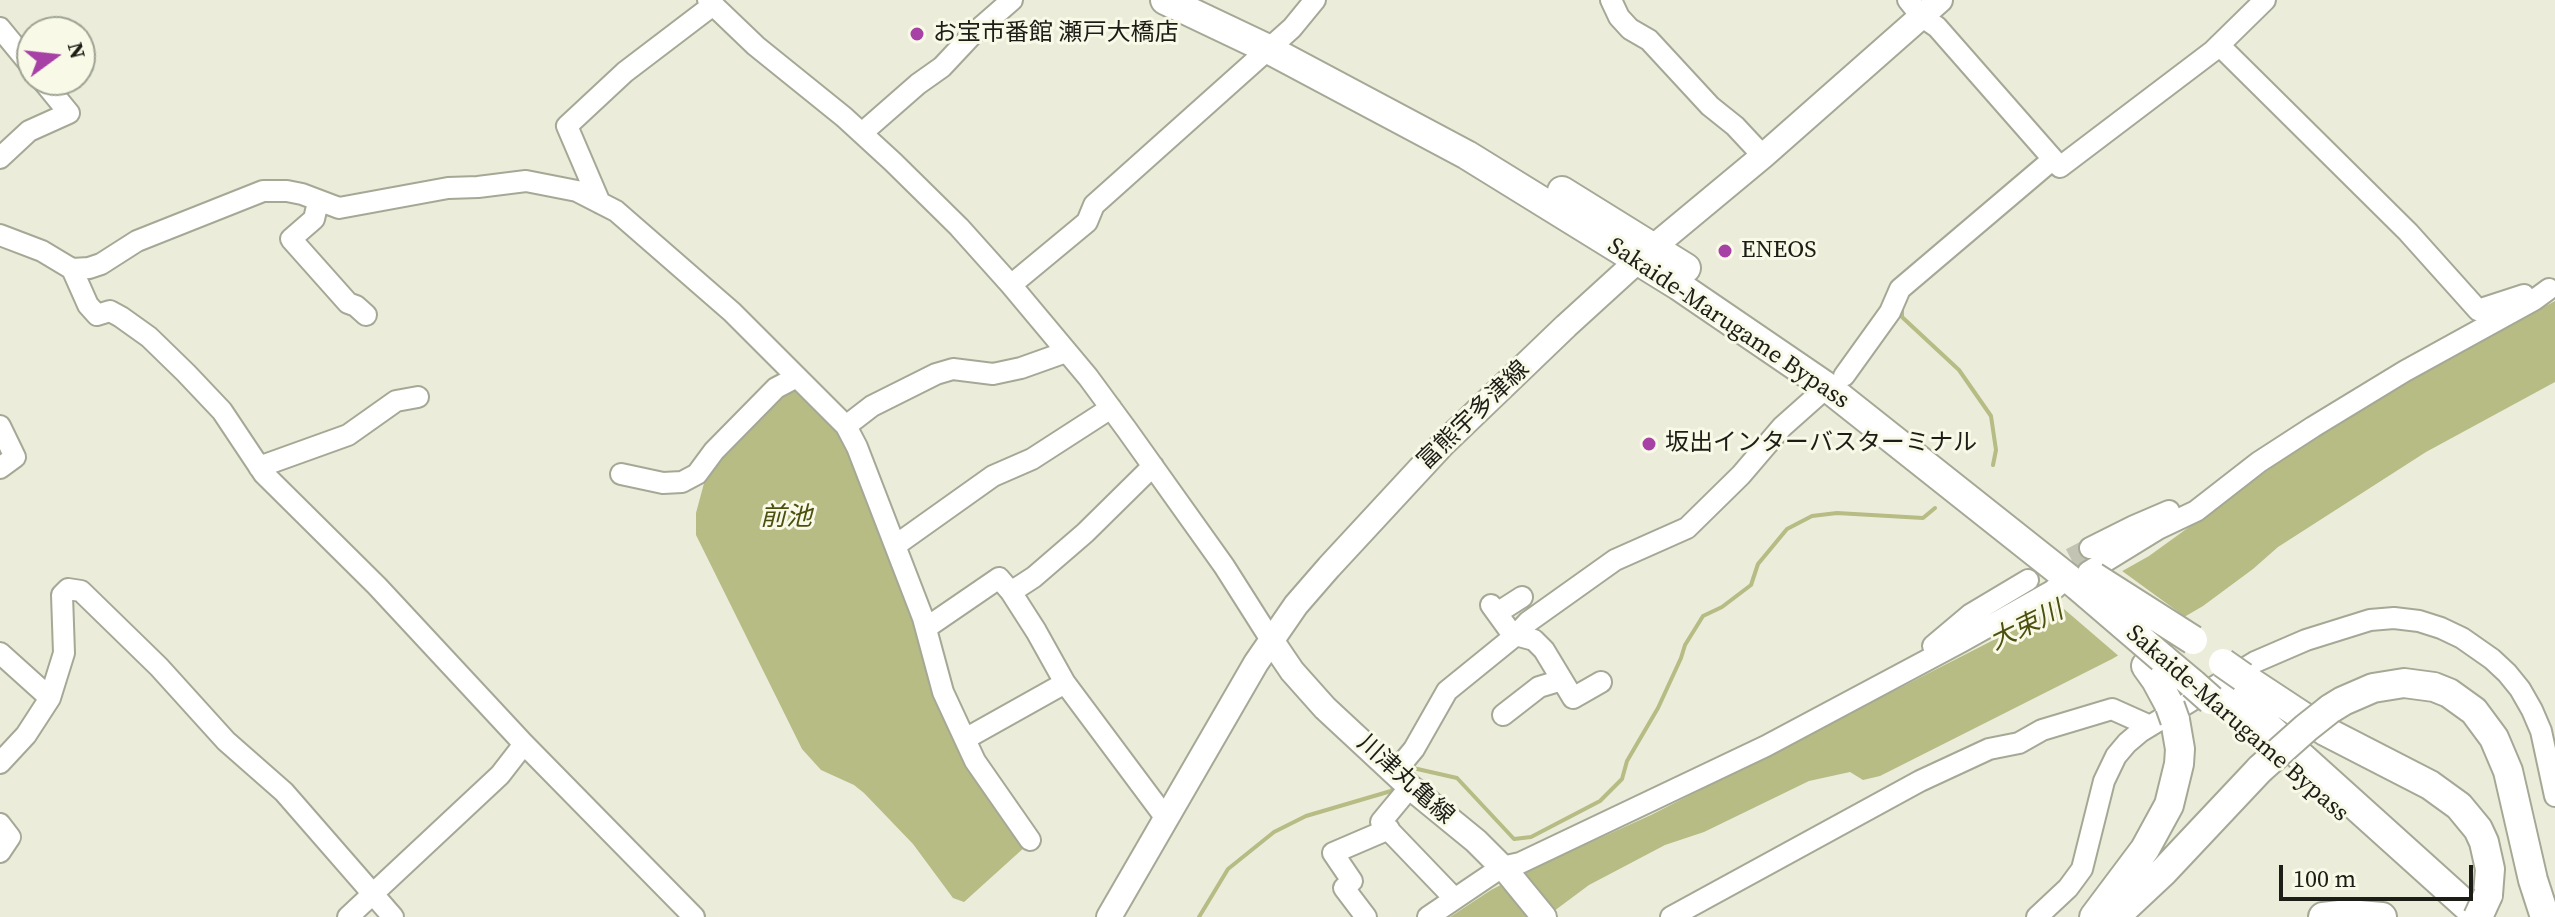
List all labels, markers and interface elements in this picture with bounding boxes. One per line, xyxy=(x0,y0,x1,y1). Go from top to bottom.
north arrow xyxy=(16,16,96,96)
place label: お宝市番館 瀬戸大橋店 xyxy=(933,20,1179,48)
marker: お宝市番館 瀬戸大橋店 xyxy=(908,25,926,43)
text: N xyxy=(61,39,94,62)
street label: Sakaide-Marugame Bypass xyxy=(1602,232,1854,416)
place label: ENEOS xyxy=(1741,237,1817,265)
marker: ENEOS xyxy=(1716,242,1734,260)
street label: 富熊宇多津線 xyxy=(1412,356,1536,476)
place label: 坂出インターバスターミナル xyxy=(1665,430,1977,458)
marker: 坂出インターバスターミナル xyxy=(1640,435,1658,453)
water label: 前池 xyxy=(760,502,812,534)
water label: 大束川 xyxy=(1985,596,2069,658)
street label: Sakaide-Marugame Bypass xyxy=(2120,620,2354,828)
street label: 川津丸亀線 xyxy=(1351,729,1459,831)
scale bar xyxy=(2283,849,2477,899)
text: 100 m xyxy=(2293,862,2356,895)

